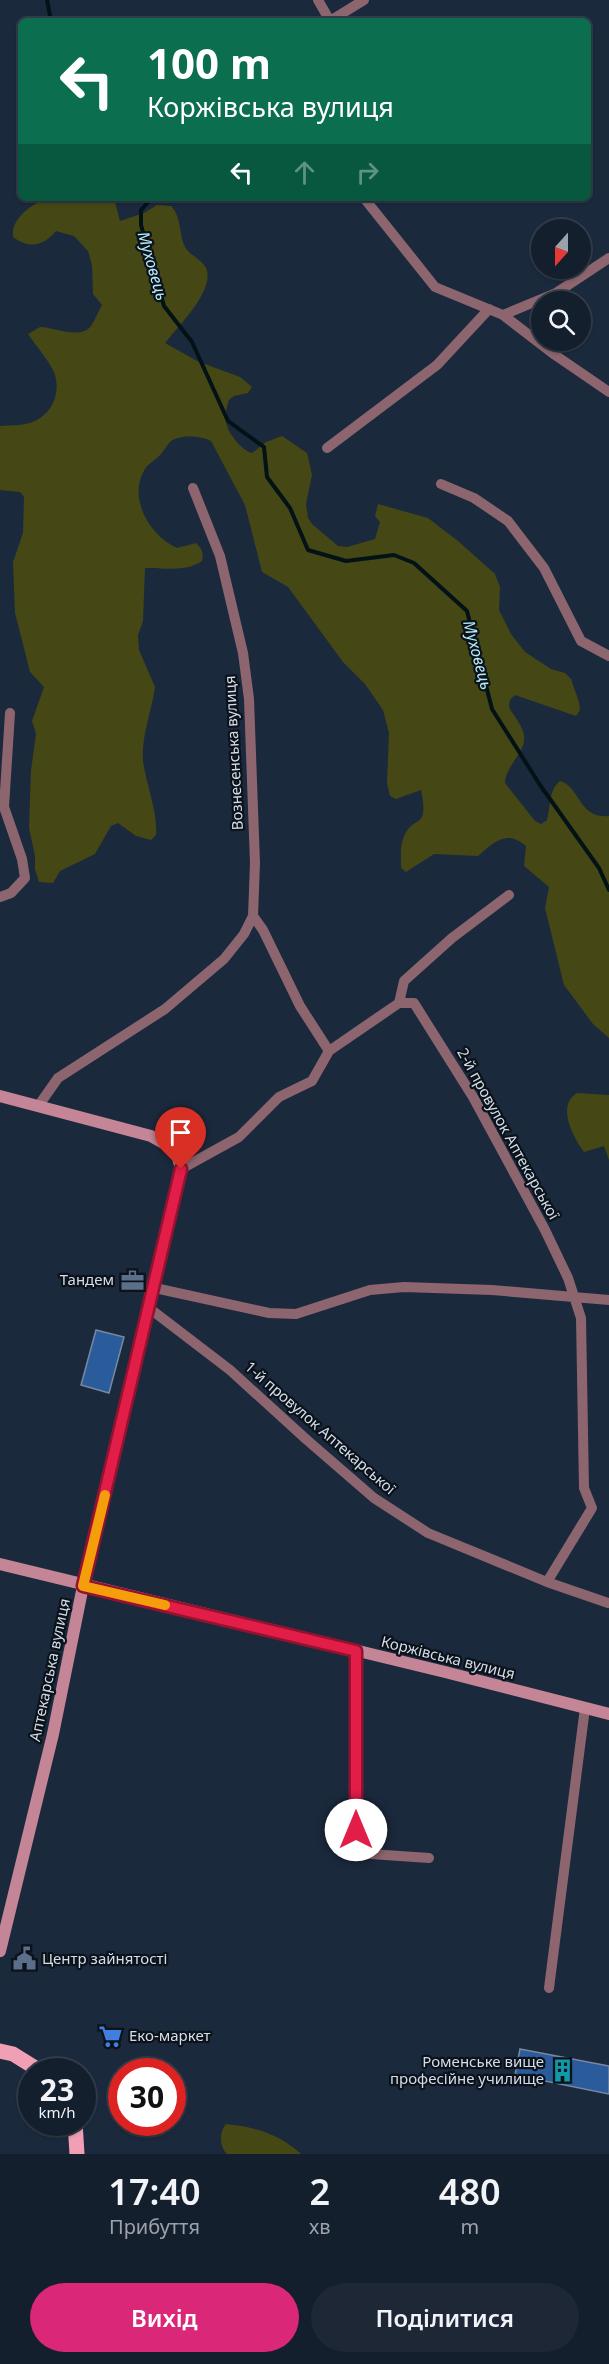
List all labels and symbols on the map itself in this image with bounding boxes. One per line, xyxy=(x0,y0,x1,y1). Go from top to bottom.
north arrow xyxy=(531,219,591,279)
water label: Муховець xyxy=(133,229,173,303)
water label: Муховець xyxy=(458,618,498,692)
street label: Вознесенська вулиця xyxy=(219,675,247,831)
street label: 2-й провулок Аптекарської xyxy=(453,1044,565,1223)
pin xyxy=(155,1107,206,1169)
office icon: Тандем xyxy=(119,1267,145,1293)
place label: Тандем xyxy=(60,1269,114,1289)
street label: 1-й провулок Аптекарської xyxy=(241,1356,400,1498)
street label: Аптекарська вулиця xyxy=(24,1597,74,1743)
street label: Коржівська вулиця xyxy=(379,1631,517,1683)
position arrow xyxy=(324,1798,388,1862)
public building icon: Центр зайнятості xyxy=(11,1946,37,1972)
place label: Центр зайнятості xyxy=(42,1948,167,1968)
supermarket icon: Еко-маркет xyxy=(98,2023,124,2049)
place label: Еко-маркет xyxy=(129,2025,211,2045)
place label: Роменське вище професійне училище xyxy=(390,2051,544,2088)
speed limit sign: 30 xyxy=(108,2058,186,2136)
building icon: Роменське вище професійне училище xyxy=(549,2058,575,2084)

